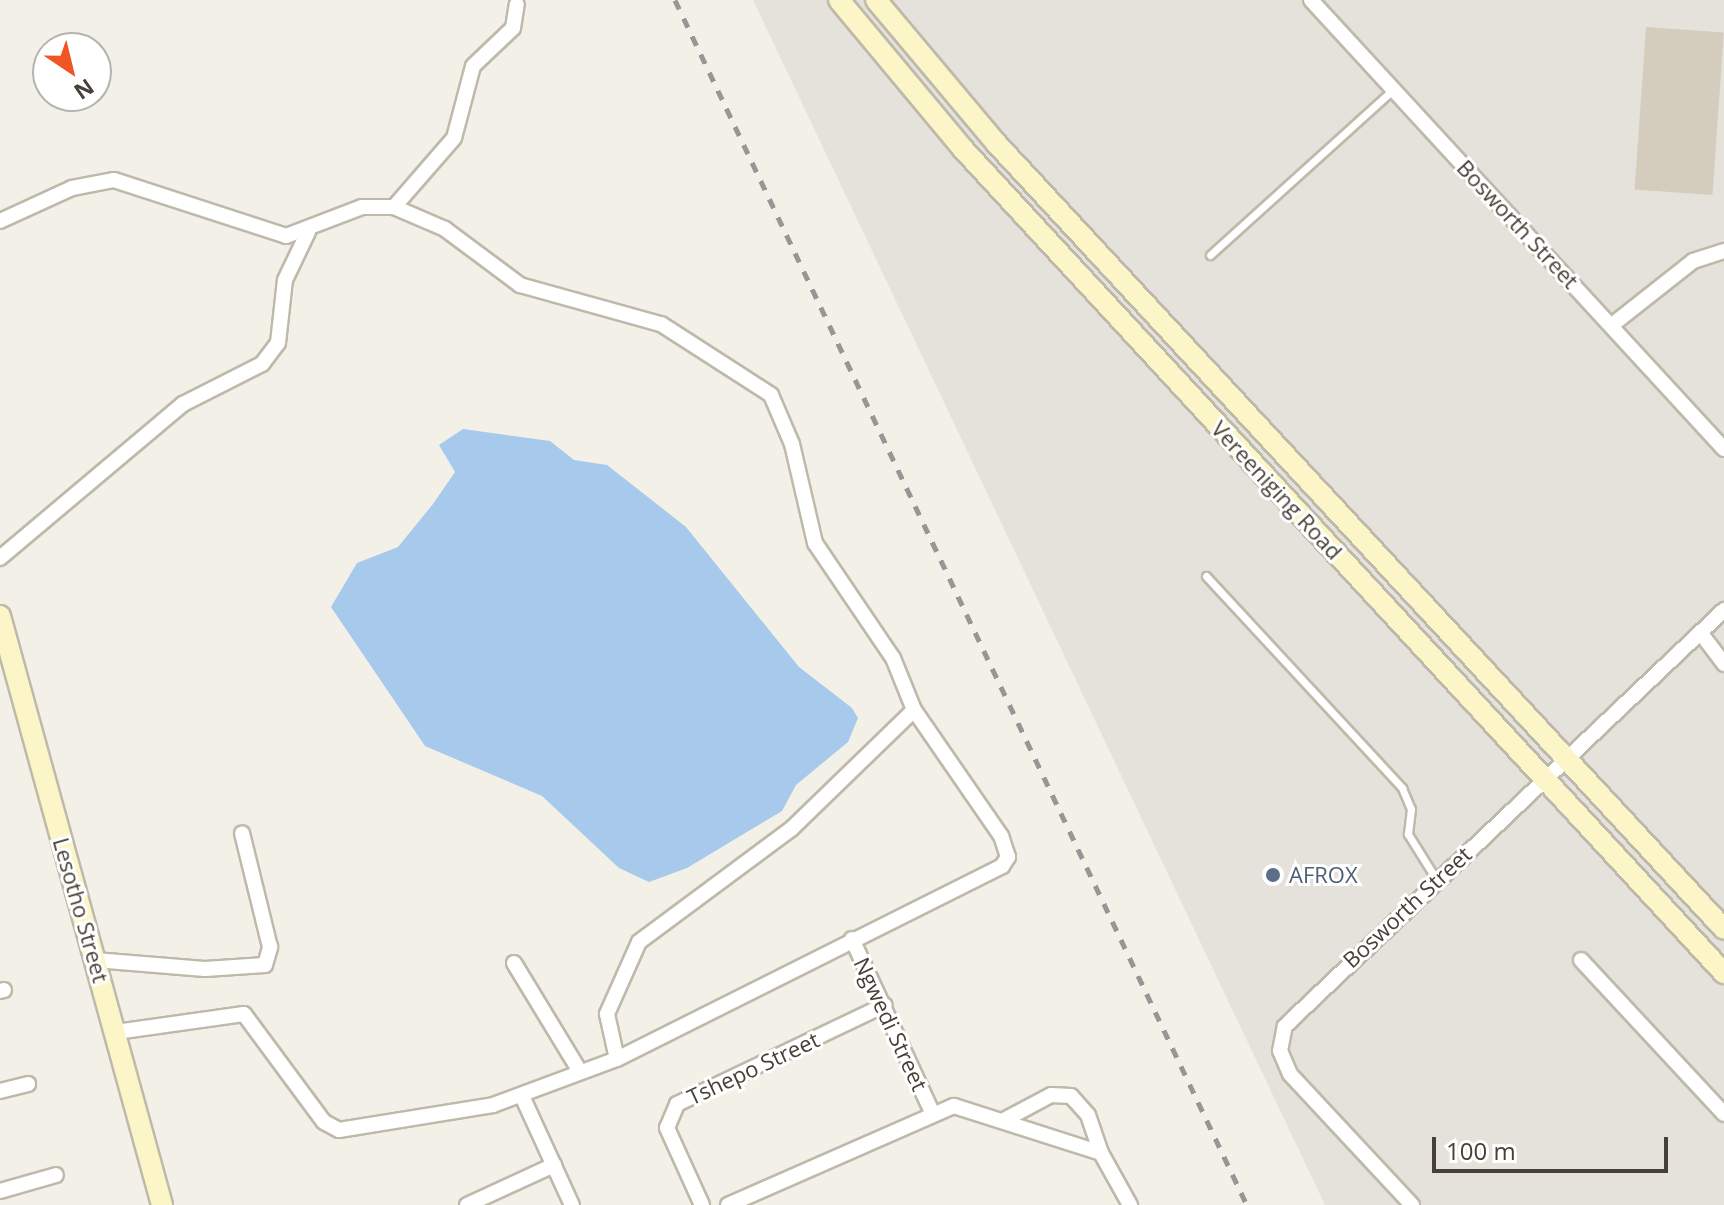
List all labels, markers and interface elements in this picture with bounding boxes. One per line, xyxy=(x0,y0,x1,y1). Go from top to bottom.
north arrow xyxy=(32,32,112,112)
text: N xyxy=(69,73,101,107)
street label: Bosworth Street xyxy=(1452,154,1584,294)
street label: Vereeniging Road xyxy=(1206,415,1348,565)
street label: Lesotho Street xyxy=(48,835,114,985)
street label: Bosworth Street xyxy=(1337,841,1477,973)
place label: AFROX xyxy=(1289,862,1358,888)
marker: AFROX xyxy=(1264,866,1282,884)
street label: Ngwedi Street xyxy=(849,953,933,1095)
street label: Tshepo Street xyxy=(683,1026,823,1110)
scale bar xyxy=(1436,1121,1672,1171)
text: 100 m xyxy=(1446,1134,1516,1167)

